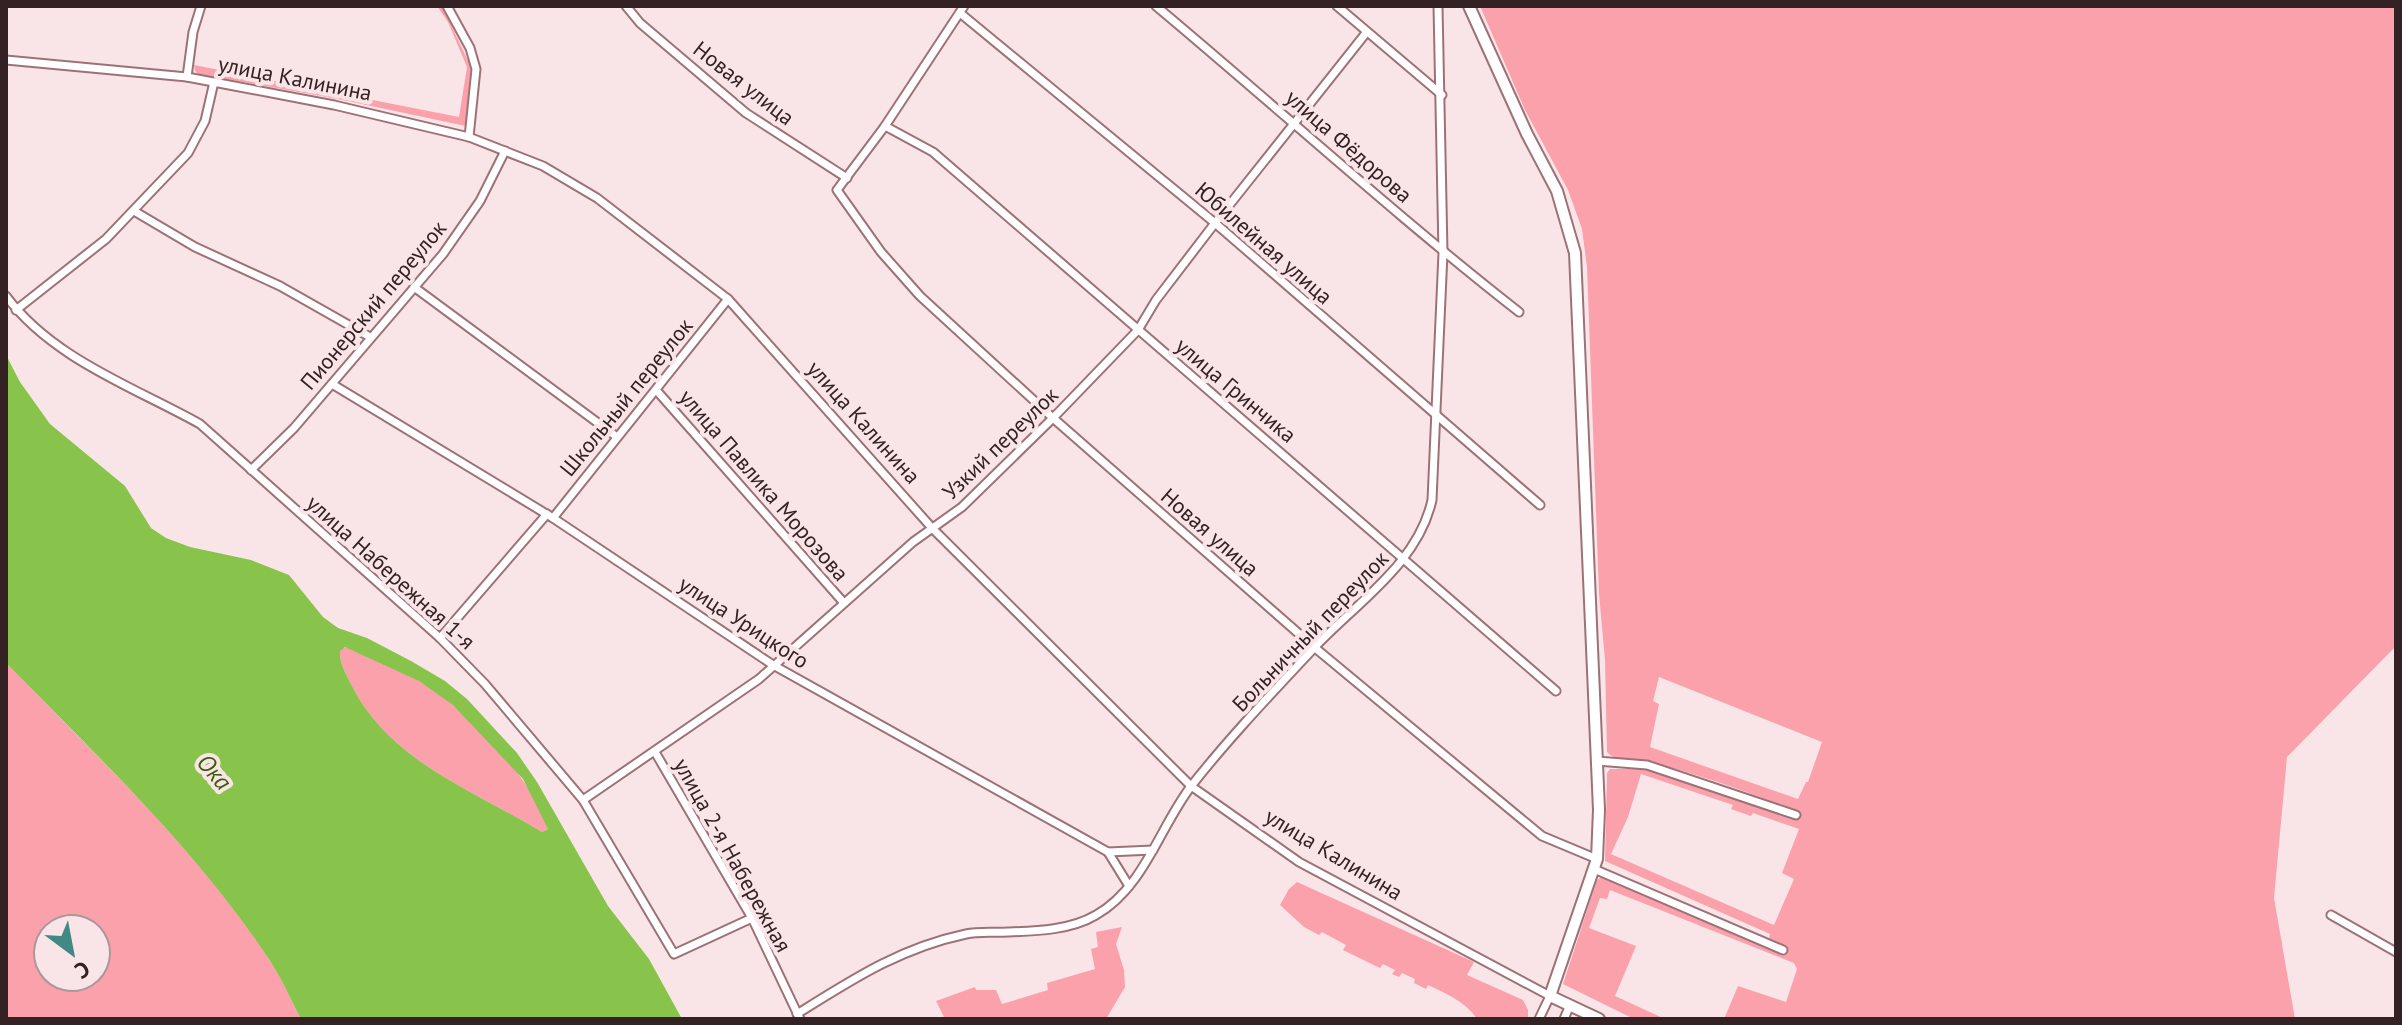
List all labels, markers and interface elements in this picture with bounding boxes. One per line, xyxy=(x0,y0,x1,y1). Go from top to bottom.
street label: Новая улица xyxy=(688,35,800,131)
street label: улица Калинина xyxy=(216,49,374,107)
street label: улица Фёдорова xyxy=(1280,83,1418,209)
street label: Юбилейная улица xyxy=(1190,176,1338,310)
street label: Пионерский переулок xyxy=(294,214,452,395)
street label: Школьный переулок xyxy=(554,312,699,482)
street label: улица Гринчика xyxy=(1170,331,1302,449)
street label: улица Калинина xyxy=(801,355,927,489)
street label: Узкий переулок xyxy=(936,380,1064,505)
street label: улица Павлика Морозова xyxy=(673,383,855,587)
street label: Новая улица xyxy=(1155,482,1265,582)
street label: улица Набережная 1-я xyxy=(301,489,481,655)
street label: Больничный переулок xyxy=(1226,544,1394,717)
street label: улица Урицкого xyxy=(674,569,814,675)
water label: Ока xyxy=(190,747,239,796)
street label: улица 2-я Набережная xyxy=(668,753,798,957)
street label: улица Калинина xyxy=(1260,802,1408,906)
north arrow xyxy=(32,913,112,993)
text: С xyxy=(70,955,95,985)

